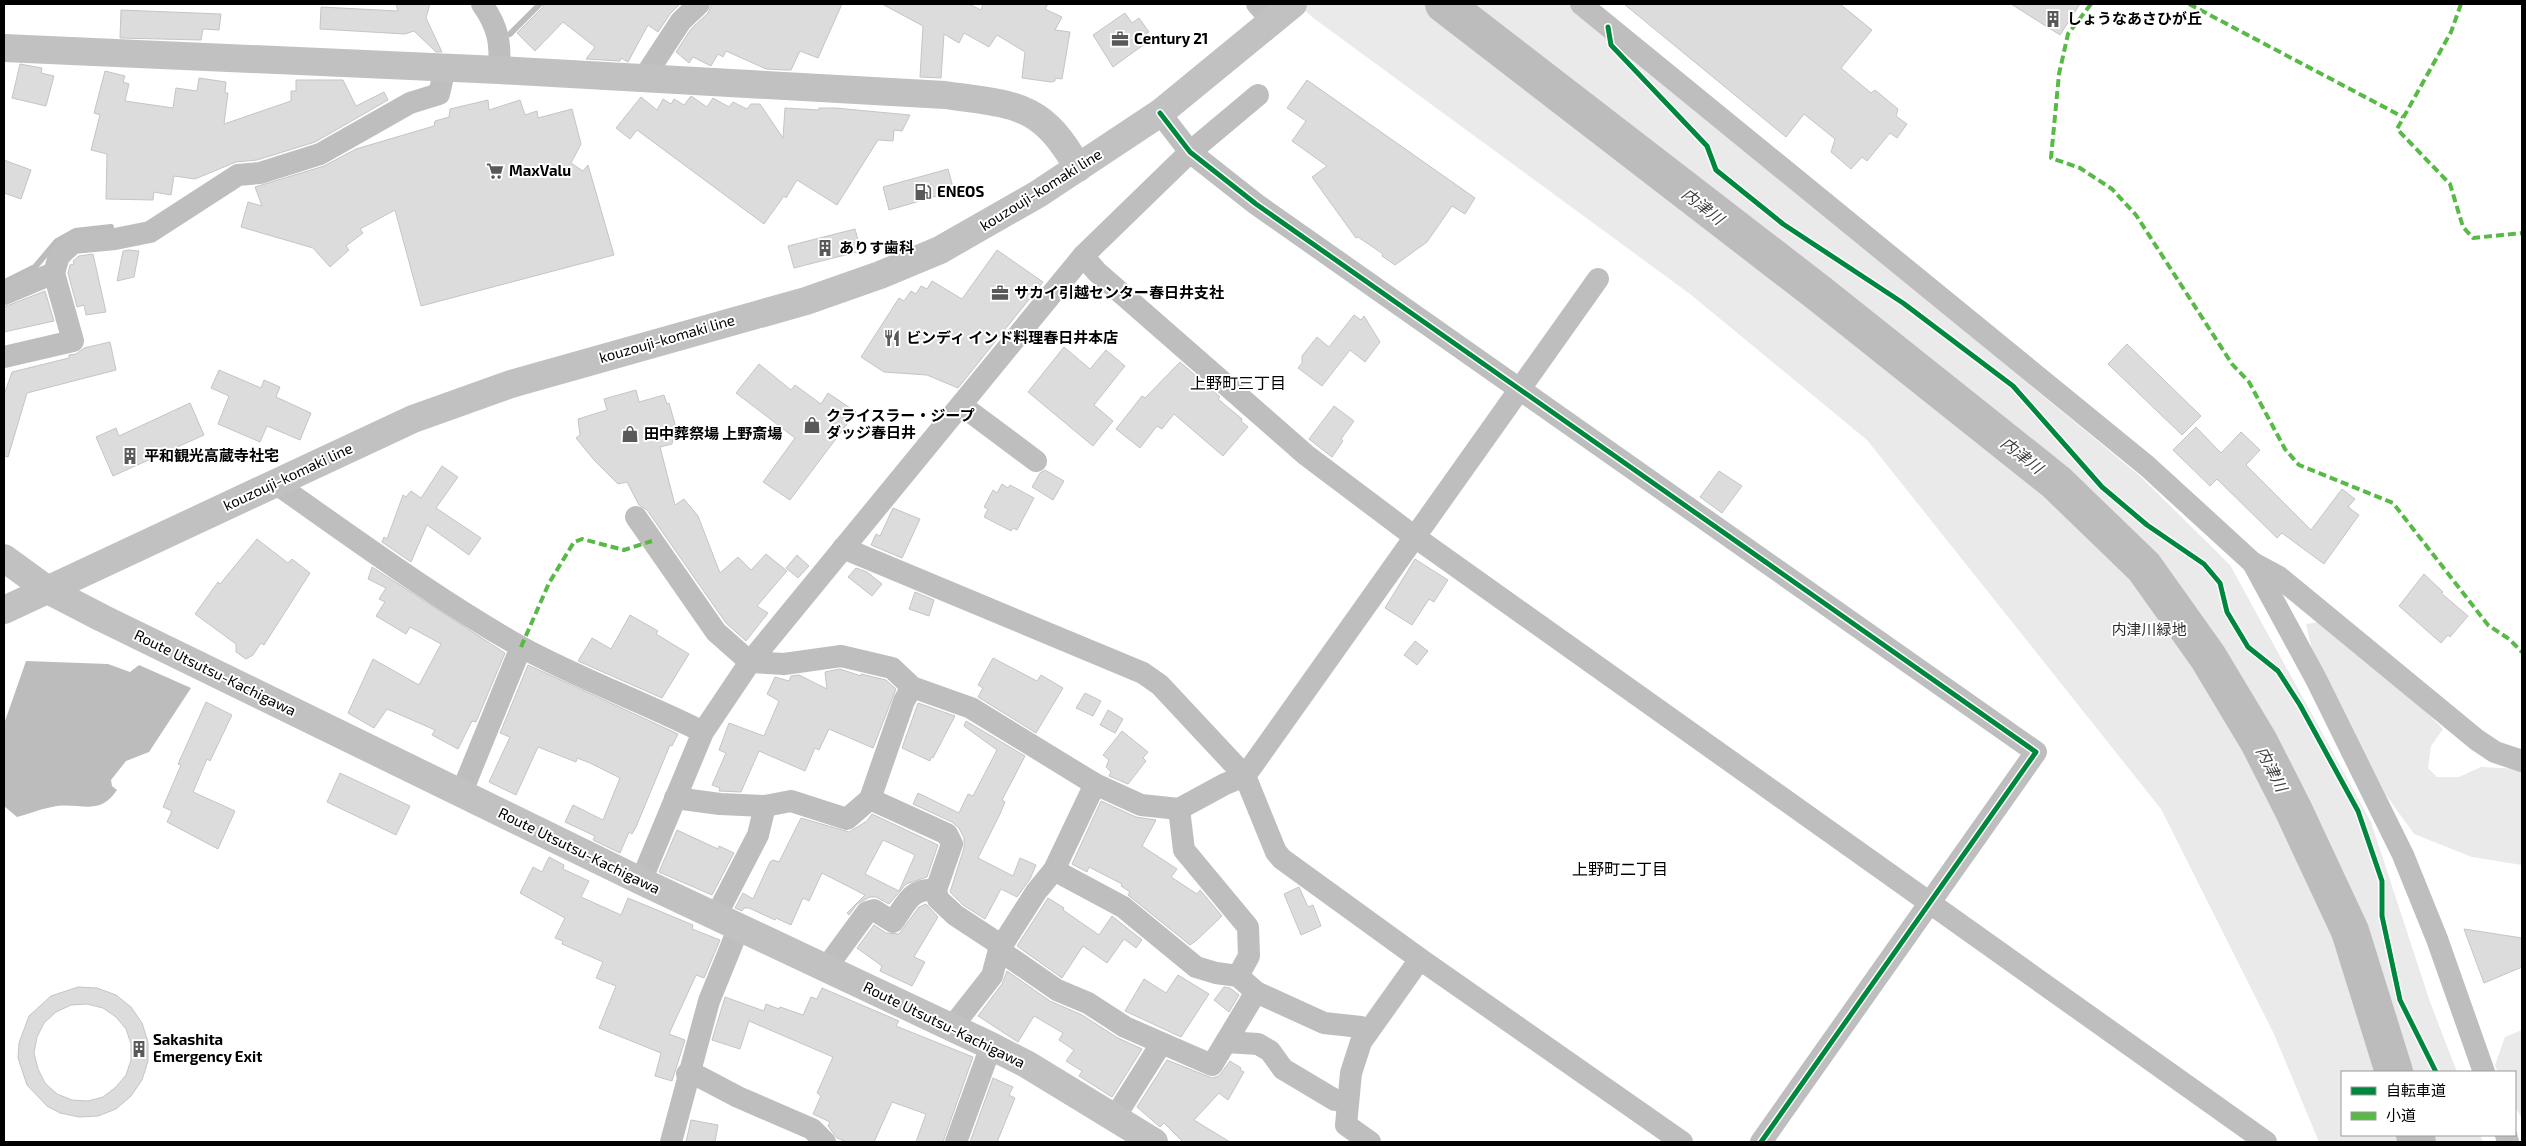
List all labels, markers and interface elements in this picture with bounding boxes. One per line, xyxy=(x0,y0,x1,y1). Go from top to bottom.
building icon: しょうなあさひが丘 xyxy=(2043,9,2063,29)
place label: しょうなあさひが丘 xyxy=(2067,9,2202,27)
office icon: Century 21 xyxy=(1110,29,1130,49)
place label: Century 21 xyxy=(1134,29,1208,48)
street label: kouzouji-komaki line xyxy=(976,144,1105,235)
supermarket icon: MaxValu xyxy=(485,161,505,181)
place label: MaxValu xyxy=(509,161,571,179)
fuel station icon: ENEOS xyxy=(913,182,933,202)
place label: ENEOS xyxy=(937,182,984,200)
water label: 内津川 xyxy=(1679,183,1730,229)
building icon: ありす歯科 xyxy=(815,238,835,258)
place label: ありす歯科 xyxy=(839,238,914,256)
office icon: サカイ引越センター春日井支社 xyxy=(990,283,1010,303)
place label: サカイ引越センター春日井支社 xyxy=(1014,283,1224,301)
street label: kouzouji-komaki line xyxy=(597,310,737,367)
restaurant icon: ビンディ インド料理春日井本店 xyxy=(882,328,902,348)
place label: ビンディ インド料理春日井本店 xyxy=(906,328,1118,346)
district label: 上野町三丁目 xyxy=(1190,373,1286,392)
place label: クライスラー・ジープ ダッジ春日井 xyxy=(826,406,975,441)
shop icon: クライスラー・ジープ ダッジ春日井 xyxy=(802,415,822,435)
shop icon: 田中葬祭場 上野斎場 xyxy=(620,424,640,444)
place label: 田中葬祭場 上野斎場 xyxy=(644,424,782,442)
water label: 内津川 xyxy=(1998,432,2049,478)
street label: kouzouji-komaki line xyxy=(220,438,355,515)
building icon: 平和観光高蔵寺社宅 xyxy=(120,446,140,466)
place label: 平和観光高蔵寺社宅 xyxy=(144,446,279,464)
park label: 内津川緑地 xyxy=(2111,620,2187,638)
street label: Route Utsutsu-Kachigawa xyxy=(132,625,299,719)
water label: 内津川 xyxy=(2253,743,2293,796)
street label: Route Utsutsu-Kachigawa xyxy=(496,803,663,897)
district label: 上野町二丁目 xyxy=(1572,859,1668,878)
street label: Route Utsutsu-Kachigawa xyxy=(861,977,1028,1071)
place label: Sakashita Emergency Exit xyxy=(153,1030,262,1066)
building icon: Sakashita Emergency Exit xyxy=(129,1039,149,1059)
legend xyxy=(2341,1071,2516,1136)
text: 自転車道 xyxy=(2386,1081,2446,1099)
text: 小道 xyxy=(2386,1106,2416,1124)

